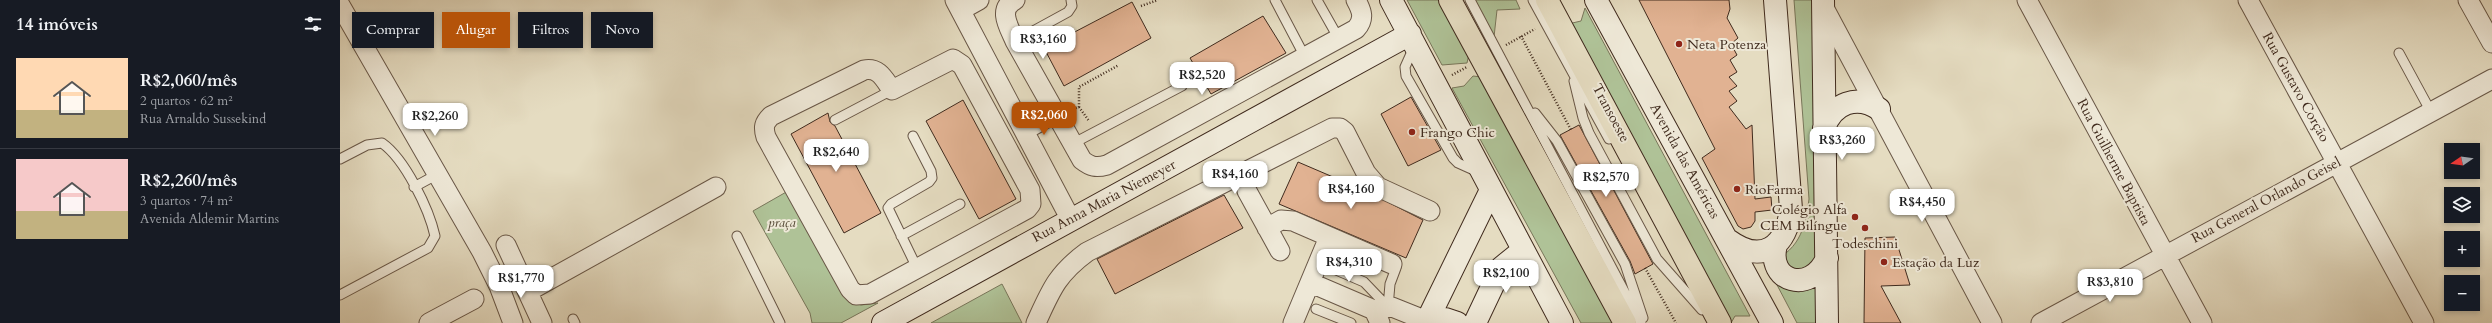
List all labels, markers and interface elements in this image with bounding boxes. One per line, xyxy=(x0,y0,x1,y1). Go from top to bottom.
chip: Comprar xyxy=(352,12,434,48)
chip: Alugar xyxy=(442,12,510,48)
chip: Filtros xyxy=(518,12,583,48)
chip: Novo xyxy=(591,12,653,48)
text: 14 imóveis xyxy=(16,13,98,36)
icon: filters xyxy=(302,13,324,35)
pin: R$3,160 xyxy=(1006,26,1080,60)
street label: Rua Gustavo Corção xyxy=(2258,29,2334,146)
text: R$3,160 xyxy=(1020,30,1066,48)
place label: Neta Potenza xyxy=(1687,35,1766,54)
marker: Neta Potenza xyxy=(1674,39,1684,49)
pin: R$2,520 xyxy=(1165,62,1239,96)
text: R$2,520 xyxy=(1179,66,1225,84)
text: R$2,060/mês xyxy=(140,69,237,92)
icon: home xyxy=(48,74,96,122)
street label: Transoeste xyxy=(1588,81,1634,145)
text: 2 quartos · 62 m² xyxy=(140,92,233,110)
street label: Rua Guilherme Baptista xyxy=(2072,95,2156,229)
street label: Avenida das Américas xyxy=(1645,100,1725,222)
pin: R$2,060 xyxy=(1007,102,1081,136)
pin: R$2,260 xyxy=(398,103,472,137)
text: R$2,060 xyxy=(1021,106,1067,124)
text: R$2,260 xyxy=(412,107,458,125)
text: Rua Arnaldo Sussekind xyxy=(140,110,266,128)
place label: Frango Chic xyxy=(1420,123,1495,142)
marker: Frango Chic xyxy=(1407,127,1417,137)
pin: R$3,260 xyxy=(1805,127,1879,161)
text: R$3,260 xyxy=(1819,131,1865,149)
pin: R$2,640 xyxy=(799,139,873,173)
text: R$2,640 xyxy=(813,143,859,161)
north arrow xyxy=(2444,143,2480,179)
map controls xyxy=(2444,143,2480,311)
street label: Rua General Orlando Geisel xyxy=(2188,152,2345,248)
street label: Rua Anna Maria Niemeyer xyxy=(1029,155,1180,247)
pin: R$4,160 xyxy=(1198,161,1272,195)
pin: R$2,570 xyxy=(1569,164,1643,198)
text: R$4,160 xyxy=(1212,165,1258,183)
text: R$2,570 xyxy=(1583,168,1629,186)
text: R$2,260/mês xyxy=(140,169,237,192)
icon: home xyxy=(48,175,96,223)
pin: R$4,160 xyxy=(1314,176,1388,210)
text: R$4,160 xyxy=(1328,180,1374,198)
place label: RioFarma xyxy=(1745,180,1803,199)
marker: RioFarma xyxy=(1732,184,1742,194)
button: layers xyxy=(2444,187,2480,223)
pin: R$4,450 xyxy=(1885,189,1959,223)
text: 3 quartos · 74 m² xyxy=(140,192,233,210)
text: R$4,450 xyxy=(1899,193,1945,211)
place label: Colégio Alfa CEM Bilíngue xyxy=(1760,200,1847,235)
text: Avenida Aldemir Martins xyxy=(140,210,279,228)
marker: Colégio Alfa CEM Bilíngue xyxy=(1850,212,1860,222)
park label: praça xyxy=(767,213,796,232)
marker: Todeschini xyxy=(1860,223,1870,233)
button: + xyxy=(2444,231,2480,267)
place label: Todeschini xyxy=(1832,234,1898,253)
pin: R$4,310 xyxy=(1312,249,1386,283)
text: R$4,310 xyxy=(1326,253,1372,271)
place label: Estação da Luz xyxy=(1892,253,1980,272)
marker: Estação da Luz xyxy=(1879,257,1889,267)
pin: R$2,100 xyxy=(1469,260,1543,294)
text: R$2,100 xyxy=(1483,264,1529,282)
pin: R$1,770 xyxy=(484,265,558,299)
text: R$1,770 xyxy=(498,269,544,287)
pin: R$3,810 xyxy=(2073,269,2147,303)
text: R$3,810 xyxy=(2087,273,2133,291)
button: − xyxy=(2444,275,2480,311)

